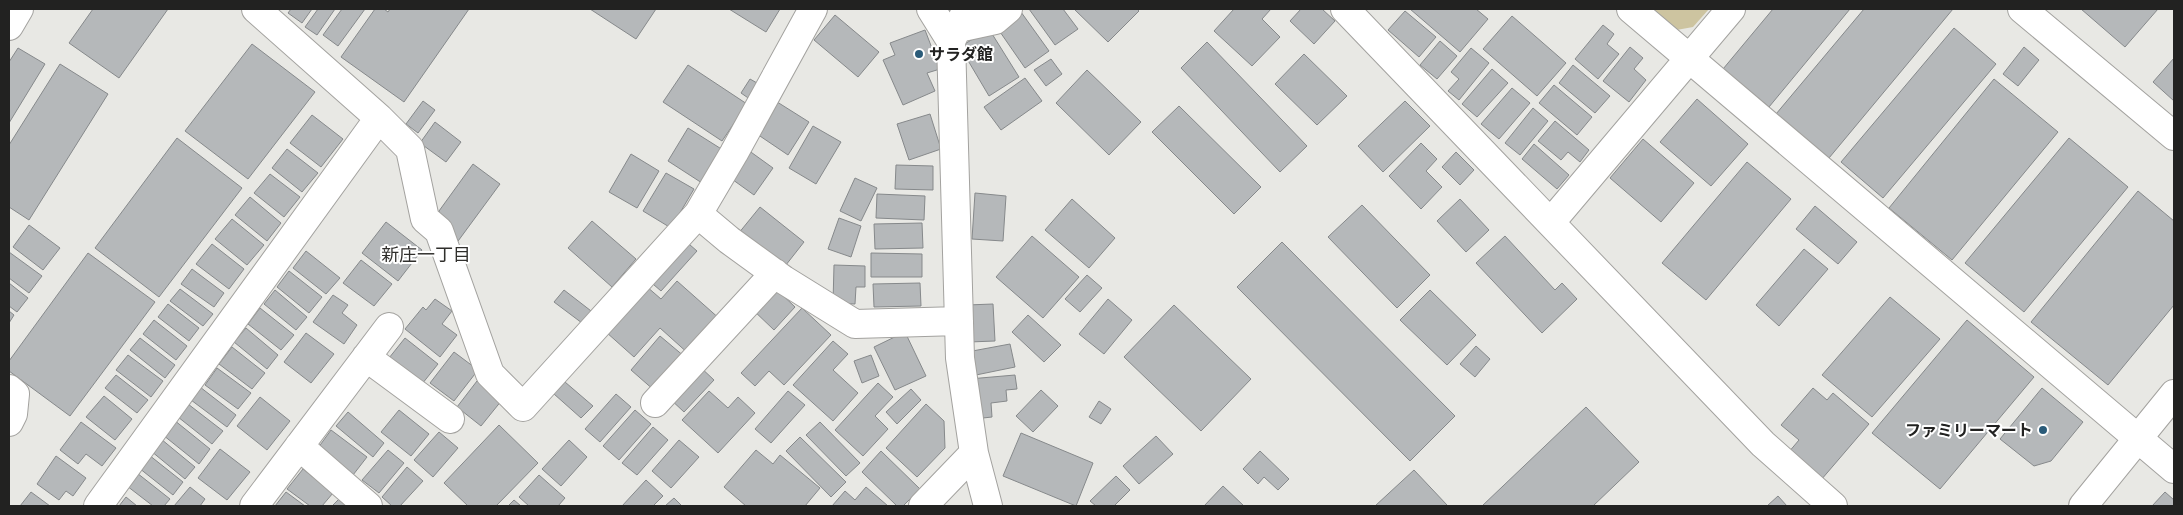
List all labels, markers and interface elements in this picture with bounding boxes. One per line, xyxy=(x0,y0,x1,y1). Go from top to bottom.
place label: サラダ館 xyxy=(929,46,993,63)
marker: サラダ館 xyxy=(913,48,925,60)
district label: 新庄一丁目 xyxy=(381,245,471,265)
place label: ファミリーマート xyxy=(1905,422,2033,439)
marker: ファミリーマート xyxy=(2037,424,2049,436)

